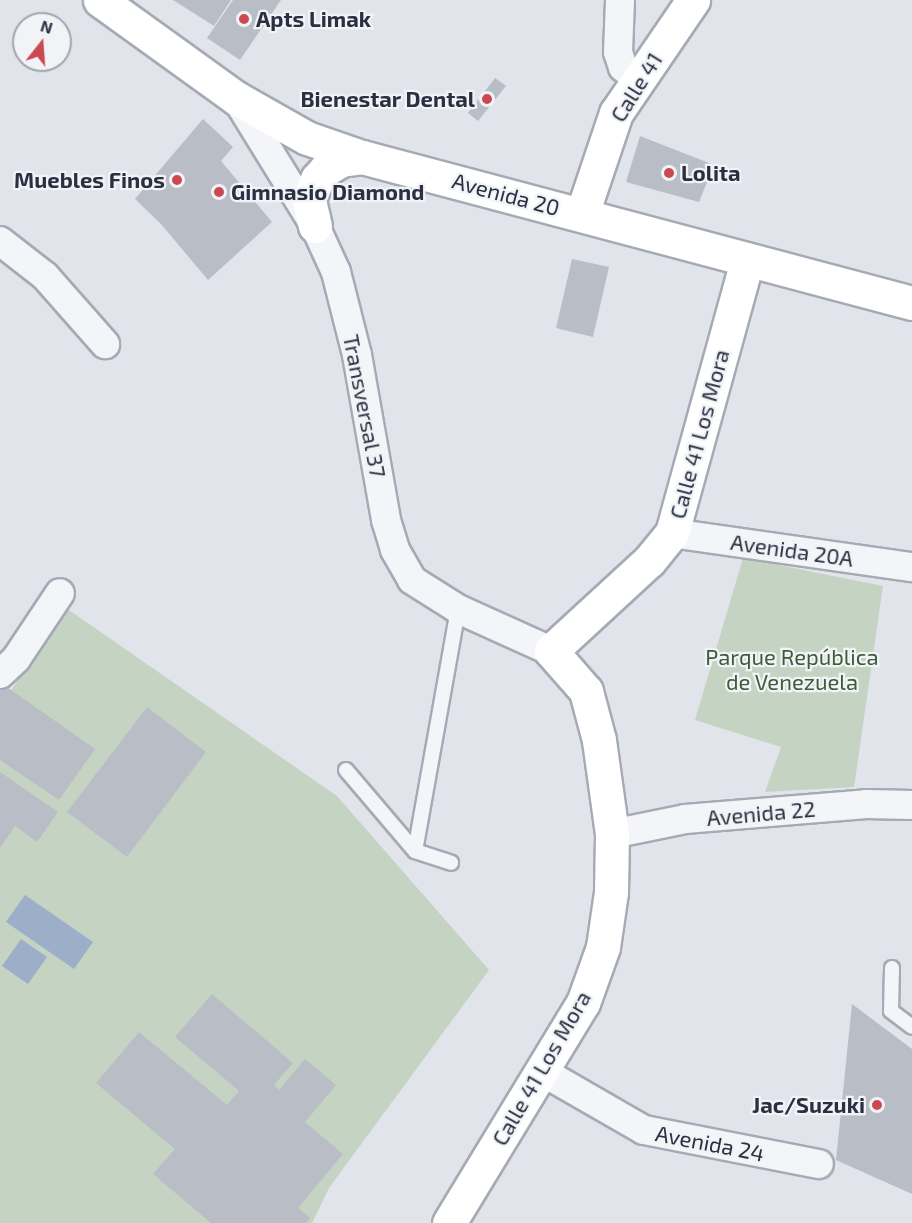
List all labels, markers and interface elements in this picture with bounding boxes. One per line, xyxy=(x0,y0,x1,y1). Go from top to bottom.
place label: Apts Limak xyxy=(256,6,371,32)
north arrow xyxy=(12,12,72,72)
marker: Apts Limak xyxy=(237,12,251,26)
text: N xyxy=(39,15,55,37)
street label: Calle 41 xyxy=(604,47,668,127)
place label: Bienestar Dental xyxy=(300,86,475,112)
marker: Bienestar Dental xyxy=(480,92,494,106)
place label: Lolita xyxy=(681,160,741,186)
marker: Lolita xyxy=(662,166,676,180)
place label: Muebles Finos xyxy=(14,167,165,193)
street label: Avenida 20 xyxy=(449,167,563,221)
marker: Muebles Finos xyxy=(170,173,184,187)
place label: Gimnasio Diamond xyxy=(231,179,424,205)
marker: Gimnasio Diamond xyxy=(212,185,226,199)
street label: Transversal 37 xyxy=(338,332,392,480)
street label: Calle 41 Los Mora xyxy=(664,346,734,522)
street label: Avenida 20A xyxy=(729,528,855,572)
park label: Parque República de Venezuela xyxy=(705,643,879,694)
street label: Avenida 22 xyxy=(705,795,817,831)
street label: Calle 41 Los Mora xyxy=(486,986,596,1150)
place label: Jac/Suzuki xyxy=(752,1092,865,1118)
marker: Jac/Suzuki xyxy=(870,1098,884,1112)
street label: Avenida 24 xyxy=(653,1120,767,1166)

